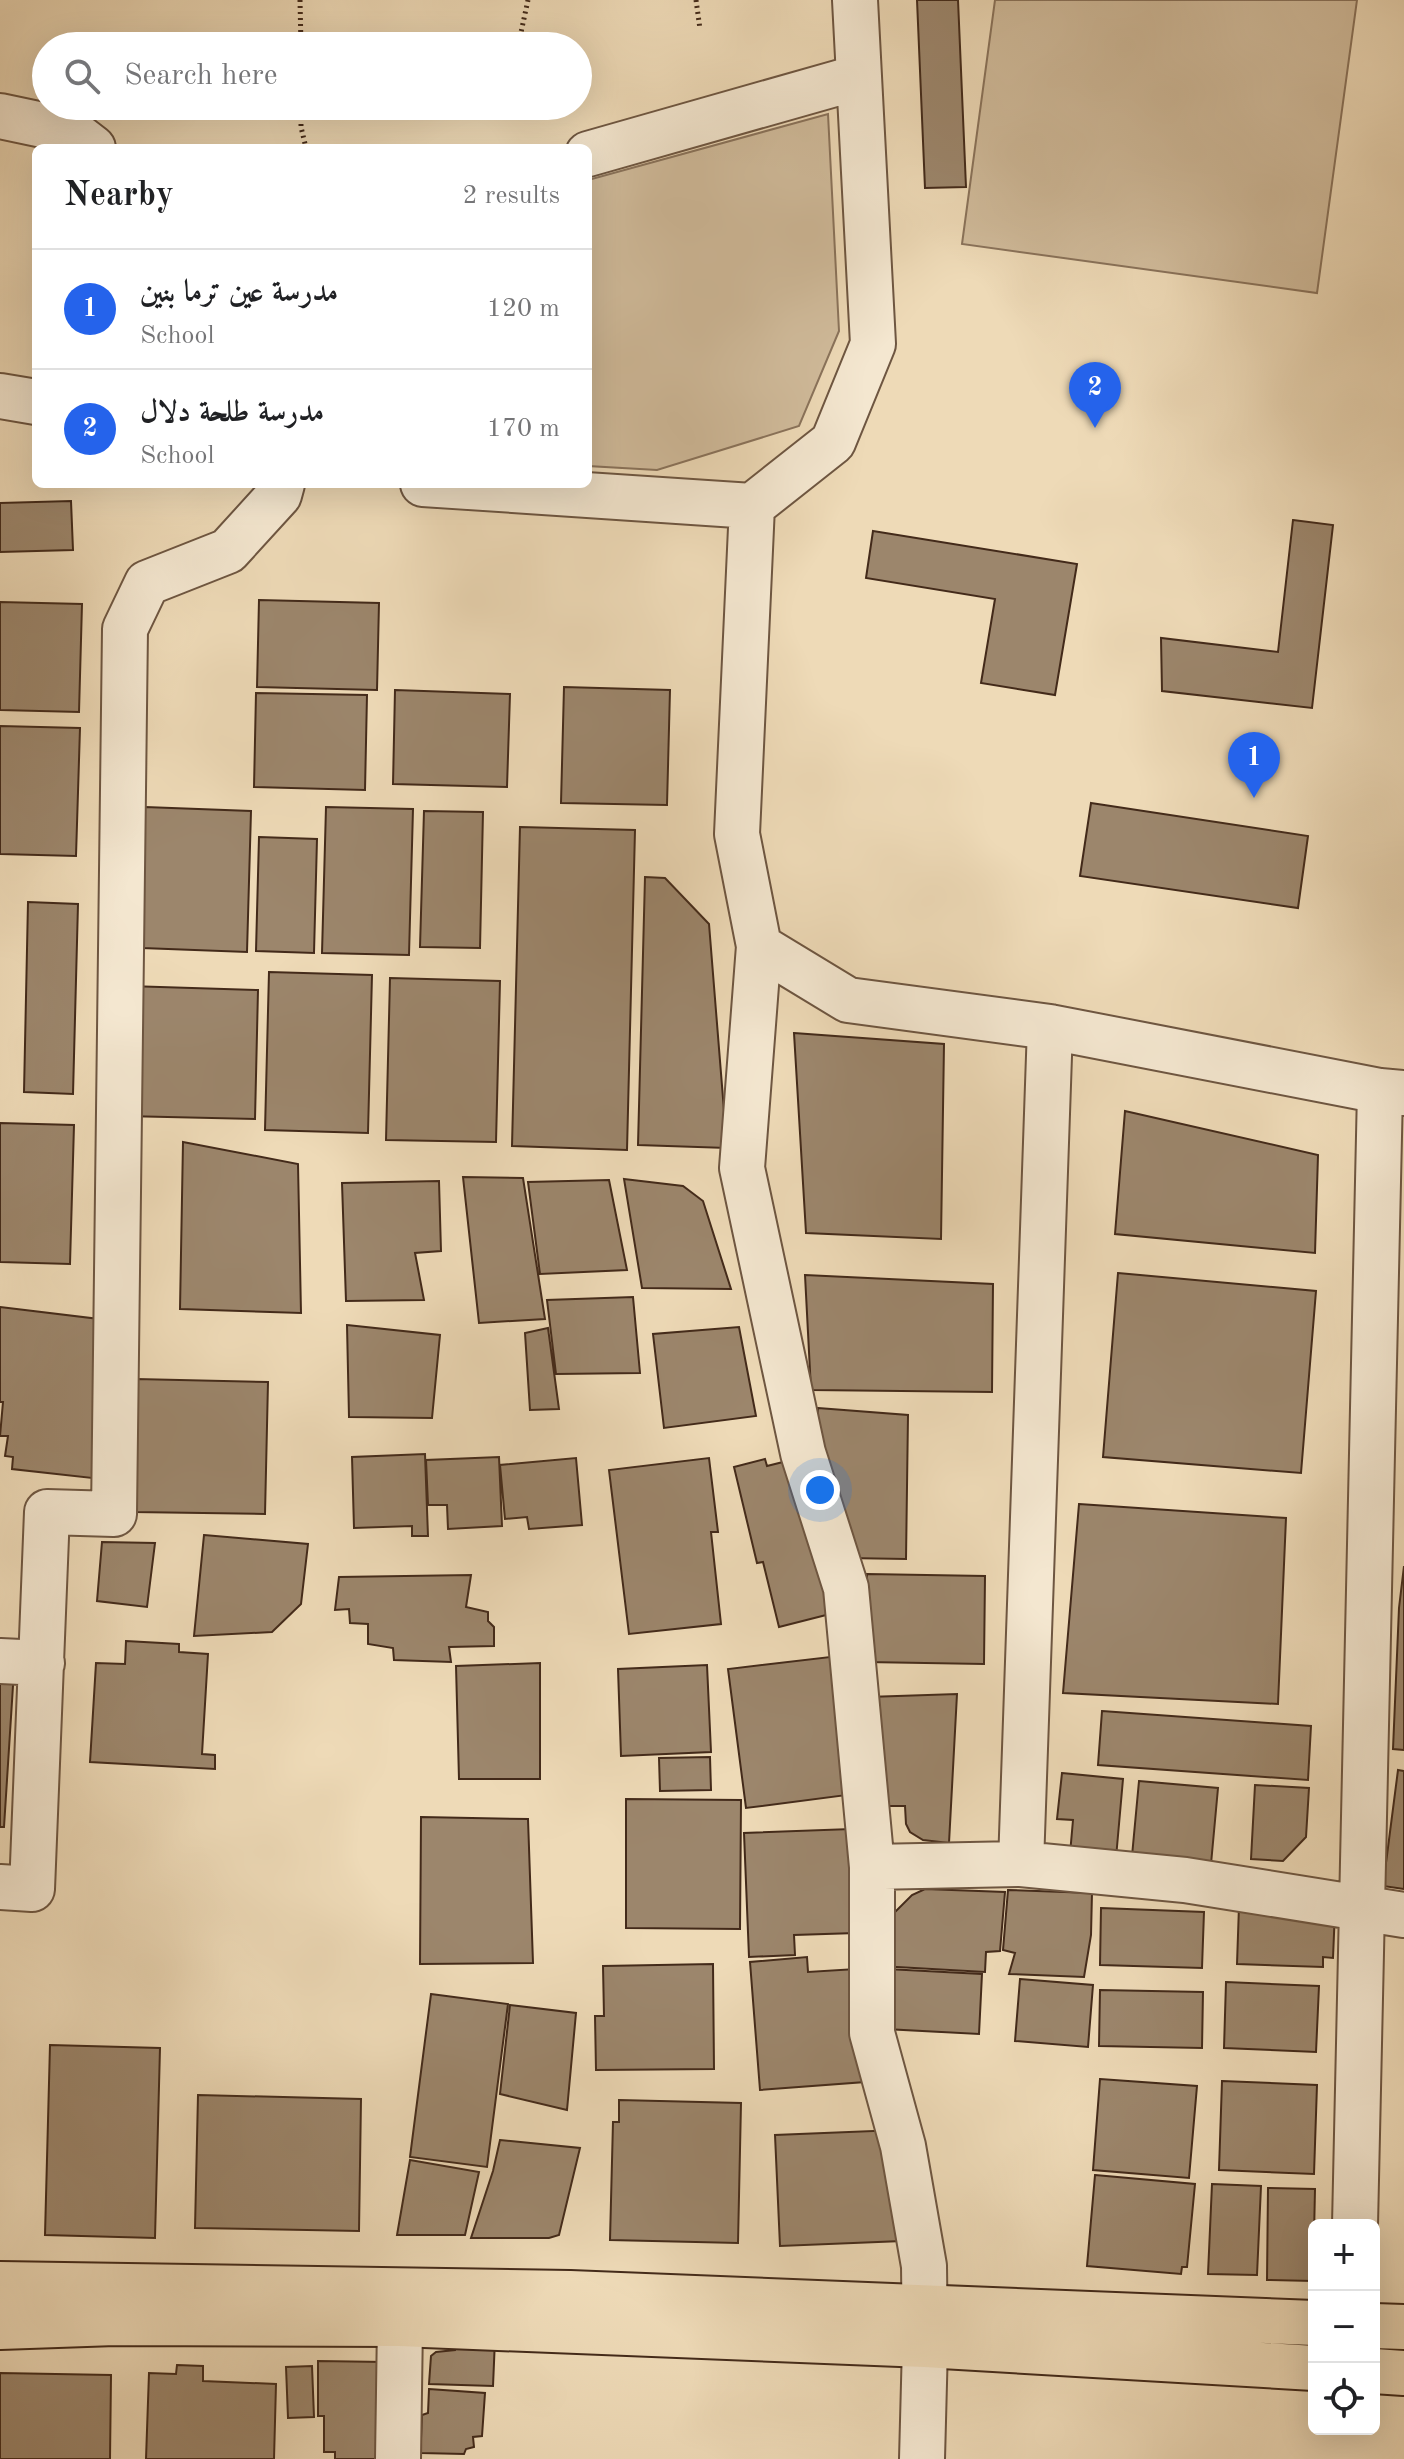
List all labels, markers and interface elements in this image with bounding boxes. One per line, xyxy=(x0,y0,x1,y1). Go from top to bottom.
search box xyxy=(32,32,592,120)
icon: search xyxy=(60,54,104,98)
text: Search here xyxy=(124,61,278,91)
text: Nearby xyxy=(64,179,174,213)
text: 2 results xyxy=(462,183,560,209)
text: مدرسة عين ترما بنين xyxy=(140,278,338,308)
text: 1 xyxy=(82,296,98,322)
text: 120 m xyxy=(487,296,560,322)
text: School xyxy=(140,323,214,349)
pin: 2 xyxy=(1069,362,1121,428)
text: مدرسة طلحة دلال xyxy=(140,398,324,428)
text: 2 xyxy=(82,416,98,442)
text: 170 m xyxy=(487,416,560,442)
text: School xyxy=(140,443,214,469)
pin: 1 xyxy=(1228,732,1280,798)
your location xyxy=(800,1470,840,1510)
map controls xyxy=(1308,2219,1380,2435)
button: + xyxy=(1308,2219,1380,2291)
button: − xyxy=(1308,2291,1380,2363)
button: locate xyxy=(1308,2363,1380,2435)

